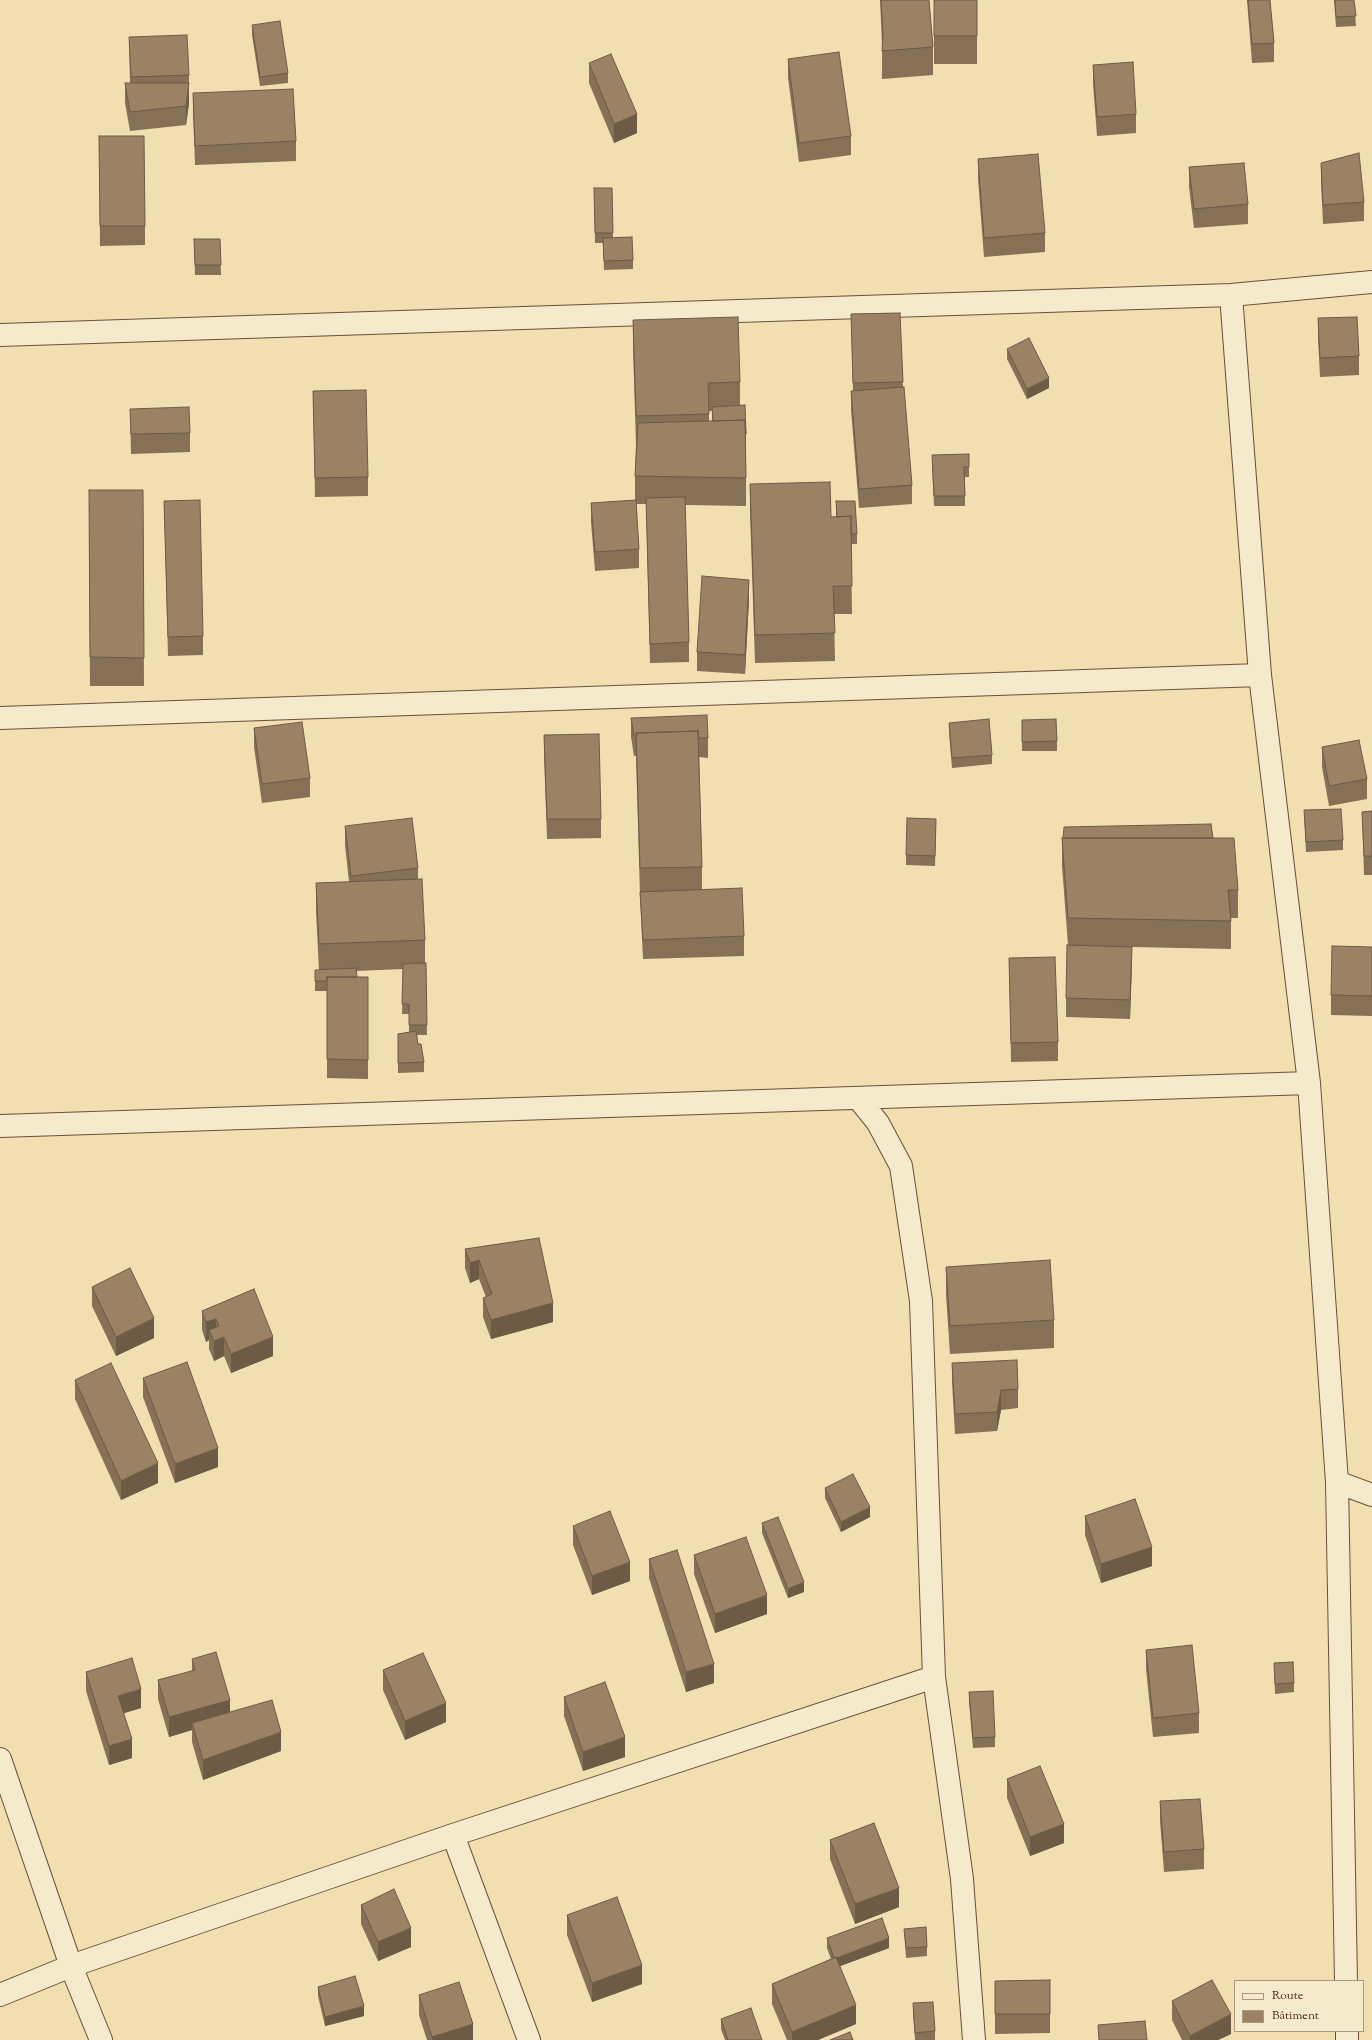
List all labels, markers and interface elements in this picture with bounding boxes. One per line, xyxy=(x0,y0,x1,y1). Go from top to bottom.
legend xyxy=(1234,1980,1364,2032)
text: Route xyxy=(1272,1987,1303,2005)
text: Bâtiment xyxy=(1272,2007,1319,2025)

